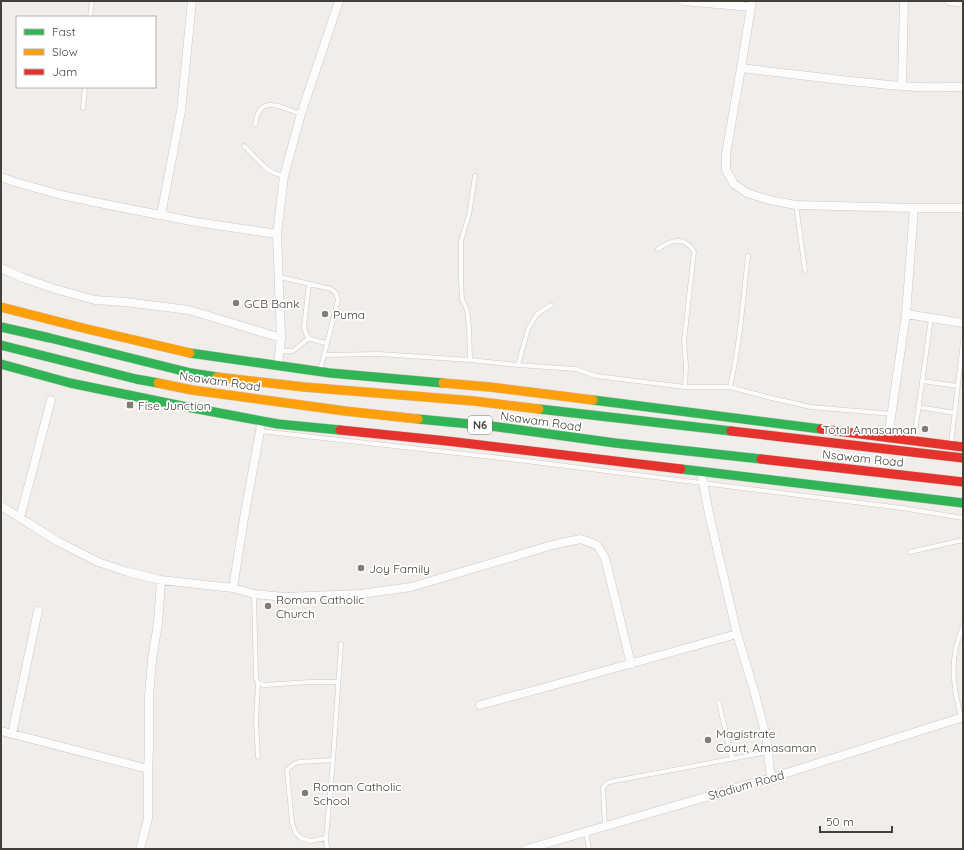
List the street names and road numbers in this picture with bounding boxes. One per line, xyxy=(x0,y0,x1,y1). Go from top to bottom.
street label: Nsawam Road xyxy=(178,368,262,394)
street label: Nsawam Road xyxy=(499,408,583,434)
road number: N6 xyxy=(468,416,492,434)
street label: Nsawam Road xyxy=(821,446,905,470)
street label: Stadium Road xyxy=(706,767,786,803)

